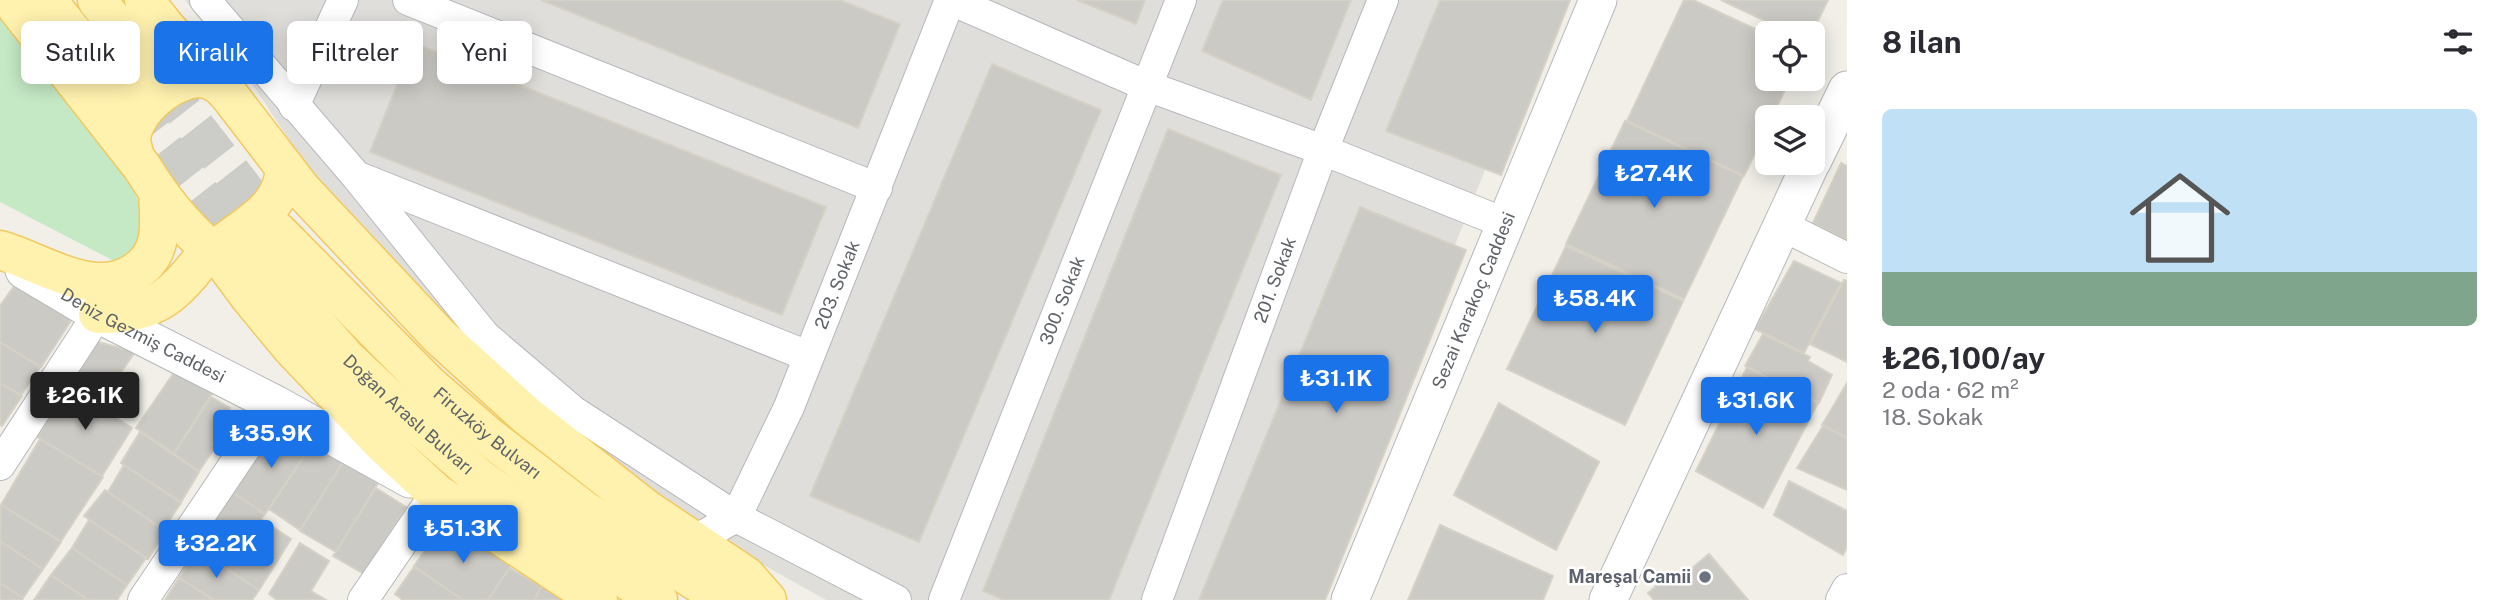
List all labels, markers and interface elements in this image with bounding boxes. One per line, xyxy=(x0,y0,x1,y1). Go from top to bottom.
chip: Satılık xyxy=(21,21,140,84)
chip: Kiralık xyxy=(154,21,273,84)
chip: Filtreler xyxy=(287,21,423,84)
chip: Yeni xyxy=(437,21,532,84)
map controls xyxy=(1755,21,1825,175)
button: locate xyxy=(1755,21,1825,91)
icon: filters xyxy=(2439,23,2477,61)
text: 8 ilan xyxy=(1882,24,1961,60)
button: layers xyxy=(1755,105,1825,175)
pin: ₺27.4K xyxy=(1597,150,1711,210)
icon: home xyxy=(2117,155,2243,281)
text: ₺27.4K xyxy=(1614,159,1694,186)
street label: Sezai Karakoç Caddesi xyxy=(1427,209,1519,392)
street label: 201. Sokak xyxy=(1249,234,1300,326)
street label: 203. Sokak xyxy=(810,237,864,332)
street label: 300. Sokak xyxy=(1035,253,1089,348)
pin: ₺58.4K xyxy=(1538,276,1652,335)
street label: Deniz Gezmiş Caddesi xyxy=(57,283,229,387)
text: ₺58.4K xyxy=(1553,284,1637,311)
text: ₺26,100/ay xyxy=(1882,340,2045,376)
street label: Doğan Araslı Bulvarı xyxy=(339,350,478,479)
pin: ₺31.1K xyxy=(1279,356,1393,415)
text: ₺31.1K xyxy=(1300,364,1372,391)
pin: ₺26.1K xyxy=(28,372,142,432)
text: 2 oda · 62 m² xyxy=(1882,376,2019,403)
pin: ₺31.6K xyxy=(1699,378,1813,437)
text: ₺26.1K xyxy=(46,381,124,408)
street label: Firuzköy Bulvarı xyxy=(429,383,546,483)
text: ₺31.6K xyxy=(1717,386,1795,413)
text: 18. Sokak xyxy=(1882,403,1984,430)
pin: ₺35.9K xyxy=(214,410,328,470)
text: ₺35.9K xyxy=(229,419,313,446)
pin: ₺51.3K xyxy=(406,505,520,565)
text: ₺51.3K xyxy=(424,514,502,541)
pin: ₺32.2K xyxy=(159,520,273,580)
text: ₺32.2K xyxy=(175,529,257,556)
place label: Mareşal Camii xyxy=(1568,566,1691,587)
marker: Mareşal Camii xyxy=(1697,569,1713,585)

